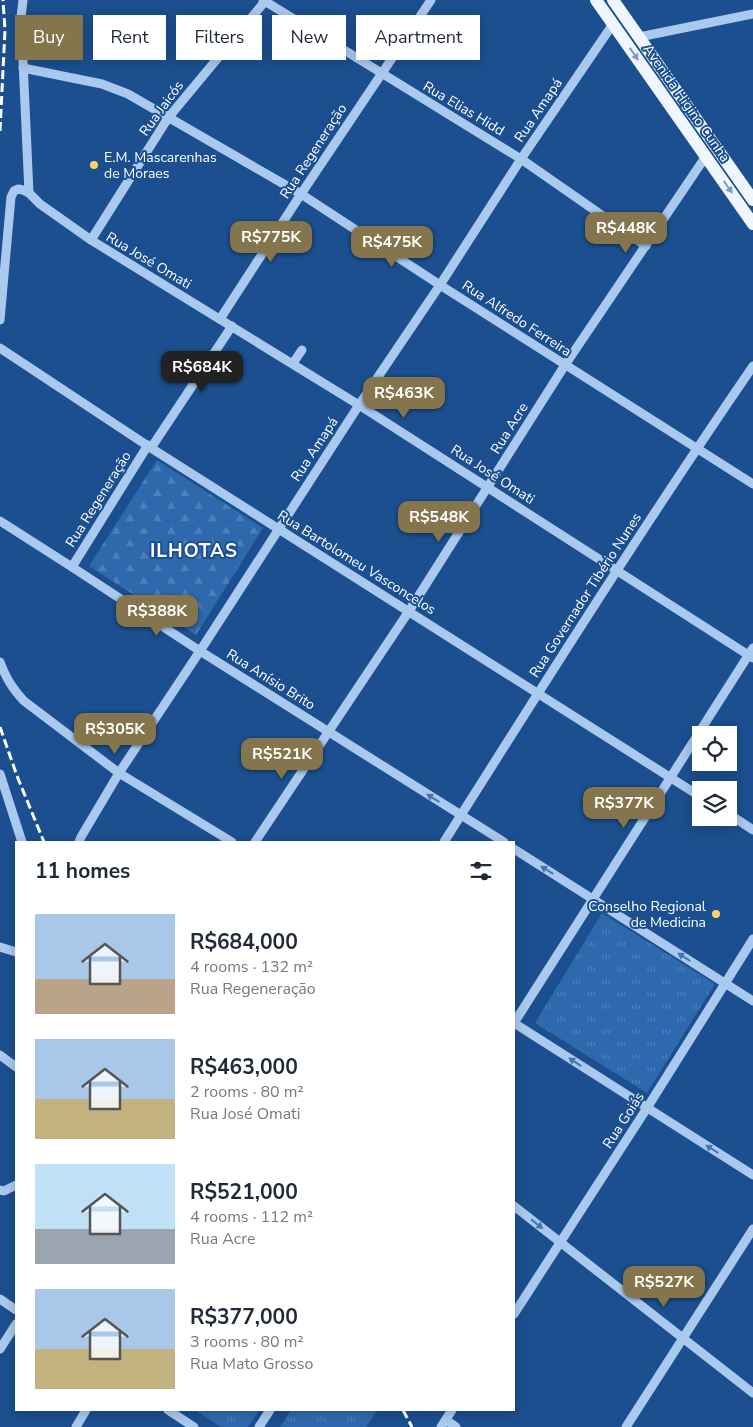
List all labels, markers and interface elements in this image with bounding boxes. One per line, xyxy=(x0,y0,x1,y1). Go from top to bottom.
chip: Buy xyxy=(15,15,83,60)
chip: Rent xyxy=(93,15,166,60)
chip: Filters xyxy=(176,15,262,60)
chip: New xyxy=(272,15,346,60)
chip: Apartment xyxy=(356,15,480,60)
street label: Avenida Higino Cunha xyxy=(639,41,734,166)
one-way arrow xyxy=(629,47,639,61)
street label: Rua Amapá xyxy=(510,75,567,146)
street label: Rua Jaicós xyxy=(135,76,188,140)
street label: Rua Elias Hidd xyxy=(420,77,508,140)
street label: Rua Regeneração xyxy=(276,100,351,203)
place label: E.M. Mascarenhas de Moraes xyxy=(104,148,217,183)
marker: E.M. Mascarenhas de Moraes xyxy=(88,159,100,171)
one-way arrow xyxy=(723,180,733,194)
pin: R$448K xyxy=(585,212,667,254)
text: R$448K xyxy=(596,217,656,239)
pin: R$775K xyxy=(230,220,312,263)
text: R$775K xyxy=(241,226,301,248)
pin: R$475K xyxy=(351,226,433,268)
street label: Rua José Omati xyxy=(102,227,195,293)
text: R$475K xyxy=(362,231,422,253)
street label: Rua Alfredo Ferreira xyxy=(458,276,575,361)
pin: R$684K xyxy=(161,350,243,393)
text: R$684K xyxy=(172,356,232,378)
pin: R$463K xyxy=(363,376,445,419)
text: R$463K xyxy=(374,382,434,404)
street label: Rua Acre xyxy=(486,399,533,458)
street label: Rua Amapá xyxy=(286,413,342,485)
street label: Rua José Omati xyxy=(447,440,538,509)
street label: Rua Regeneração xyxy=(61,447,136,551)
pin: R$548K xyxy=(398,500,480,543)
street label: Rua Bartolomeu Vasconcelos xyxy=(274,506,440,619)
text: R$548K xyxy=(409,506,469,528)
street label: Rua Governador Tibério Nunes xyxy=(525,509,646,681)
district label: ILHOTAS xyxy=(150,538,238,564)
pin: R$388K xyxy=(116,594,198,637)
text: R$388K xyxy=(127,600,187,622)
street label: Rua Anísio Brito xyxy=(223,645,319,714)
pin: R$305K xyxy=(74,712,156,755)
text: R$305K xyxy=(85,718,145,740)
map controls xyxy=(692,726,737,826)
button: locate xyxy=(692,726,737,771)
pin: R$521K xyxy=(241,738,323,780)
text: R$521K xyxy=(252,743,312,765)
button: layers xyxy=(692,781,737,826)
pin: R$377K xyxy=(583,786,665,829)
text: R$377K xyxy=(594,792,654,814)
one-way arrow xyxy=(426,793,440,802)
text: 11 homes xyxy=(35,857,130,885)
icon: filters xyxy=(467,857,495,885)
one-way arrow xyxy=(540,865,554,875)
place label: Conselho Regional de Medicina xyxy=(588,897,707,932)
marker: Conselho Regional de Medicina xyxy=(710,908,722,920)
text: R$684,000 xyxy=(190,928,298,956)
icon: home xyxy=(75,934,135,994)
one-way arrow xyxy=(678,952,691,961)
text: 4 rooms · 132 m² xyxy=(190,956,313,978)
text: Rua Regeneração xyxy=(190,978,316,1000)
text: R$463,000 xyxy=(190,1053,298,1081)
one-way arrow xyxy=(568,1057,581,1067)
icon: home xyxy=(75,1059,135,1119)
text: 2 rooms · 80 m² xyxy=(190,1081,303,1103)
street label: Rua Goiás xyxy=(598,1088,649,1152)
text: Rua José Omati xyxy=(190,1103,300,1125)
one-way arrow xyxy=(705,1145,718,1154)
text: R$521,000 xyxy=(190,1178,298,1206)
icon: home xyxy=(75,1184,135,1244)
text: 4 rooms · 112 m² xyxy=(190,1206,313,1228)
one-way arrow xyxy=(530,1219,543,1230)
text: Rua Acre xyxy=(190,1228,255,1250)
pin: R$527K xyxy=(623,1266,705,1308)
text: R$527K xyxy=(634,1271,694,1293)
text: R$377,000 xyxy=(190,1303,298,1331)
icon: home xyxy=(75,1309,135,1369)
text: 3 rooms · 80 m² xyxy=(190,1331,303,1353)
text: Rua Mato Grosso xyxy=(190,1353,313,1375)

